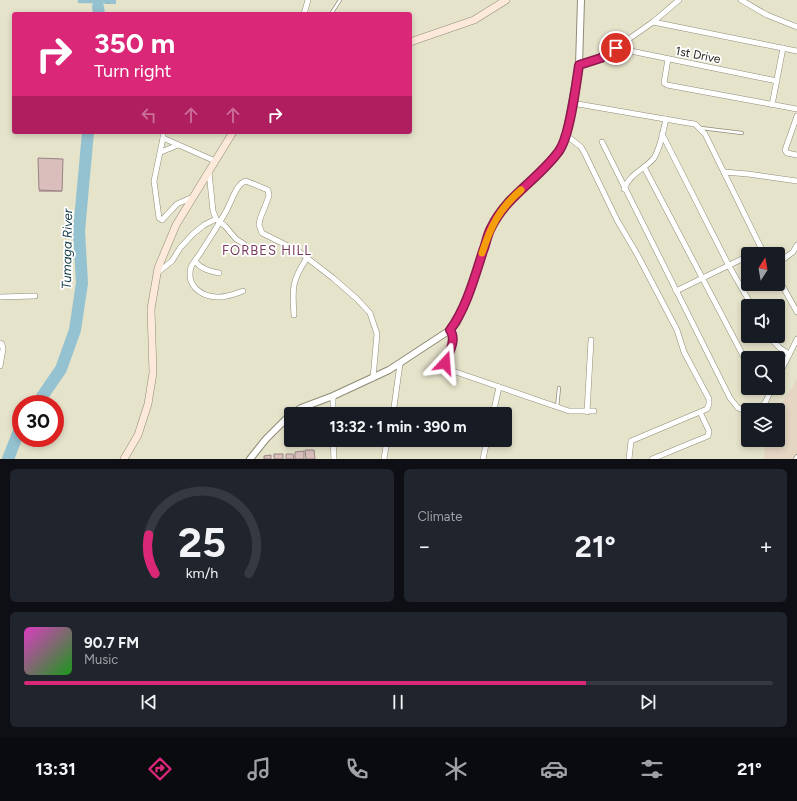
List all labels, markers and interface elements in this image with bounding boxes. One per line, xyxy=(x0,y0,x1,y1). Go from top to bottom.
text: 350 m xyxy=(94,26,175,60)
icon: right xyxy=(28,28,80,80)
pin xyxy=(599,31,633,65)
icon: arrive xyxy=(605,37,627,59)
street label: 1st Drive xyxy=(674,44,722,66)
text: Turn right xyxy=(94,60,171,82)
icon: left xyxy=(138,104,160,126)
icon: ahead xyxy=(180,104,202,126)
icon: ahead xyxy=(222,104,244,126)
icon: right xyxy=(264,104,286,126)
water label: Tumaga River xyxy=(59,208,75,289)
district label: FORBES HILL xyxy=(222,243,312,258)
north arrow xyxy=(741,247,785,291)
map controls xyxy=(741,247,785,447)
button: sound xyxy=(741,299,785,343)
position arrow xyxy=(424,342,466,384)
button: search xyxy=(741,351,785,395)
speed limit sign: 30 xyxy=(12,395,64,447)
button: layers xyxy=(741,403,785,447)
text: 13:32 · 1 min · 390 m xyxy=(329,418,467,436)
text: Climate xyxy=(418,509,462,524)
text: 25 xyxy=(178,516,226,566)
text: 21° xyxy=(575,528,616,565)
text: − xyxy=(418,533,431,560)
text: + xyxy=(759,533,773,560)
text: km/h xyxy=(185,563,218,581)
text: 90.7 FM xyxy=(84,634,139,652)
text: Music xyxy=(84,652,118,667)
icon: previous xyxy=(138,691,160,713)
icon: pause xyxy=(387,691,409,713)
icon: next xyxy=(637,691,659,713)
icon: directions xyxy=(146,755,174,783)
icon: music xyxy=(245,755,273,783)
icon: phone xyxy=(343,755,371,783)
icon: climate xyxy=(442,755,470,783)
icon: car xyxy=(540,755,568,783)
icon: filters xyxy=(638,755,666,783)
text: 13:31 xyxy=(35,758,76,780)
text: 21° xyxy=(737,758,762,780)

